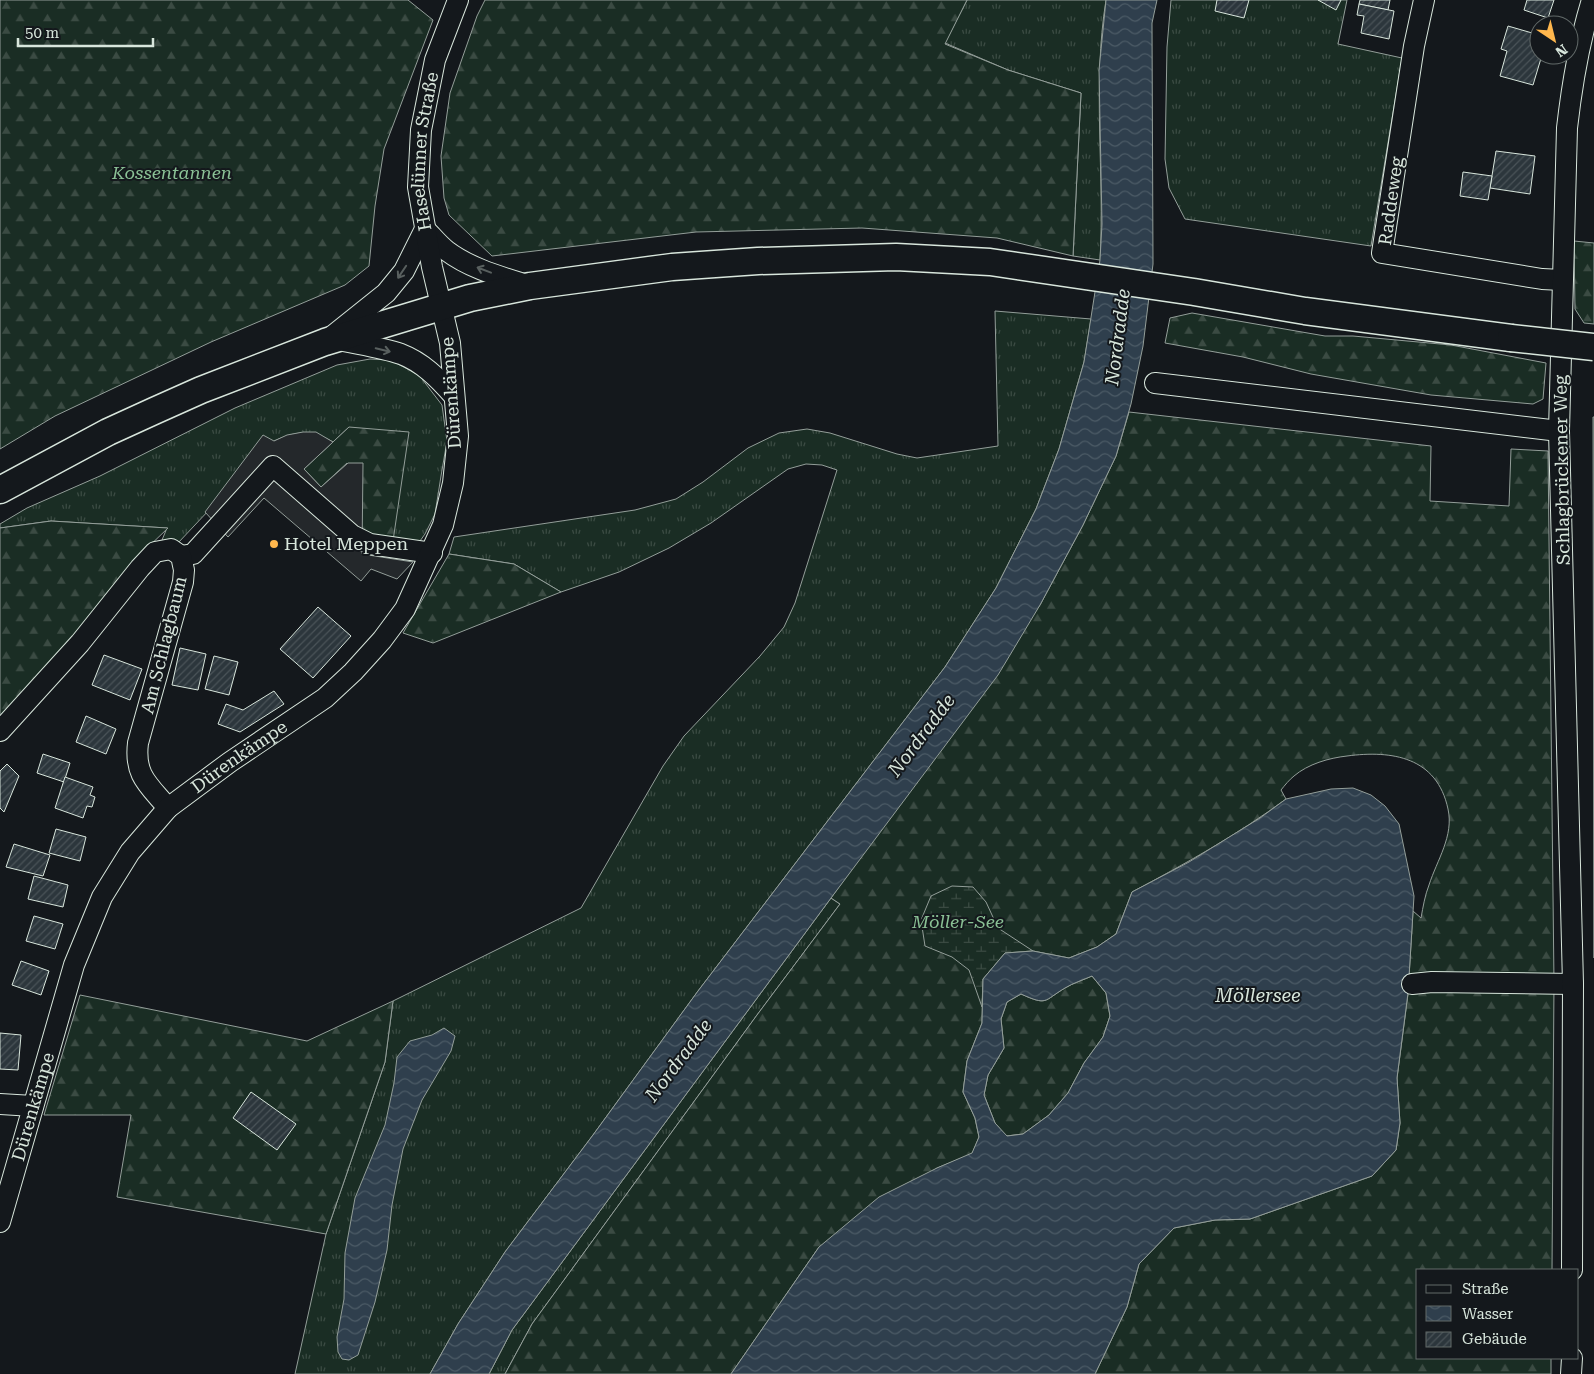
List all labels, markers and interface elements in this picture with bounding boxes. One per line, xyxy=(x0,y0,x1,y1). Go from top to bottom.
scale bar xyxy=(18,15,152,47)
north arrow xyxy=(1529,15,1579,65)
text: 50 m xyxy=(25,24,60,42)
text: N xyxy=(1552,41,1570,60)
street label: Haselünner Straße xyxy=(407,70,442,233)
street label: Raddeweg xyxy=(1374,155,1407,247)
park label: Kossentannen xyxy=(111,162,232,183)
one-way arrow xyxy=(397,265,407,279)
one-way arrow xyxy=(477,265,492,275)
water label: Nordradde xyxy=(1100,287,1135,388)
street label: Dürenkämpe xyxy=(436,336,465,450)
one-way arrow xyxy=(374,346,390,355)
street label: Schlagbrückener Weg xyxy=(1549,374,1574,565)
place label: Hotel Meppen xyxy=(284,533,408,554)
marker: Hotel Meppen xyxy=(268,538,280,550)
street label: Am Schlagbaum xyxy=(136,574,191,716)
water label: Nordradde xyxy=(882,689,960,782)
street label: Dürenkämpe xyxy=(187,715,291,797)
park label: Möller-See xyxy=(911,911,1004,932)
water label: Möllersee xyxy=(1214,984,1301,1007)
water label: Nordradde xyxy=(639,1014,717,1107)
street label: Dürenkämpe xyxy=(7,1050,58,1163)
legend xyxy=(1416,1269,1579,1359)
text: Straße xyxy=(1462,1280,1509,1298)
text: Wasser xyxy=(1462,1305,1513,1323)
text: Gebäude xyxy=(1462,1330,1527,1348)

